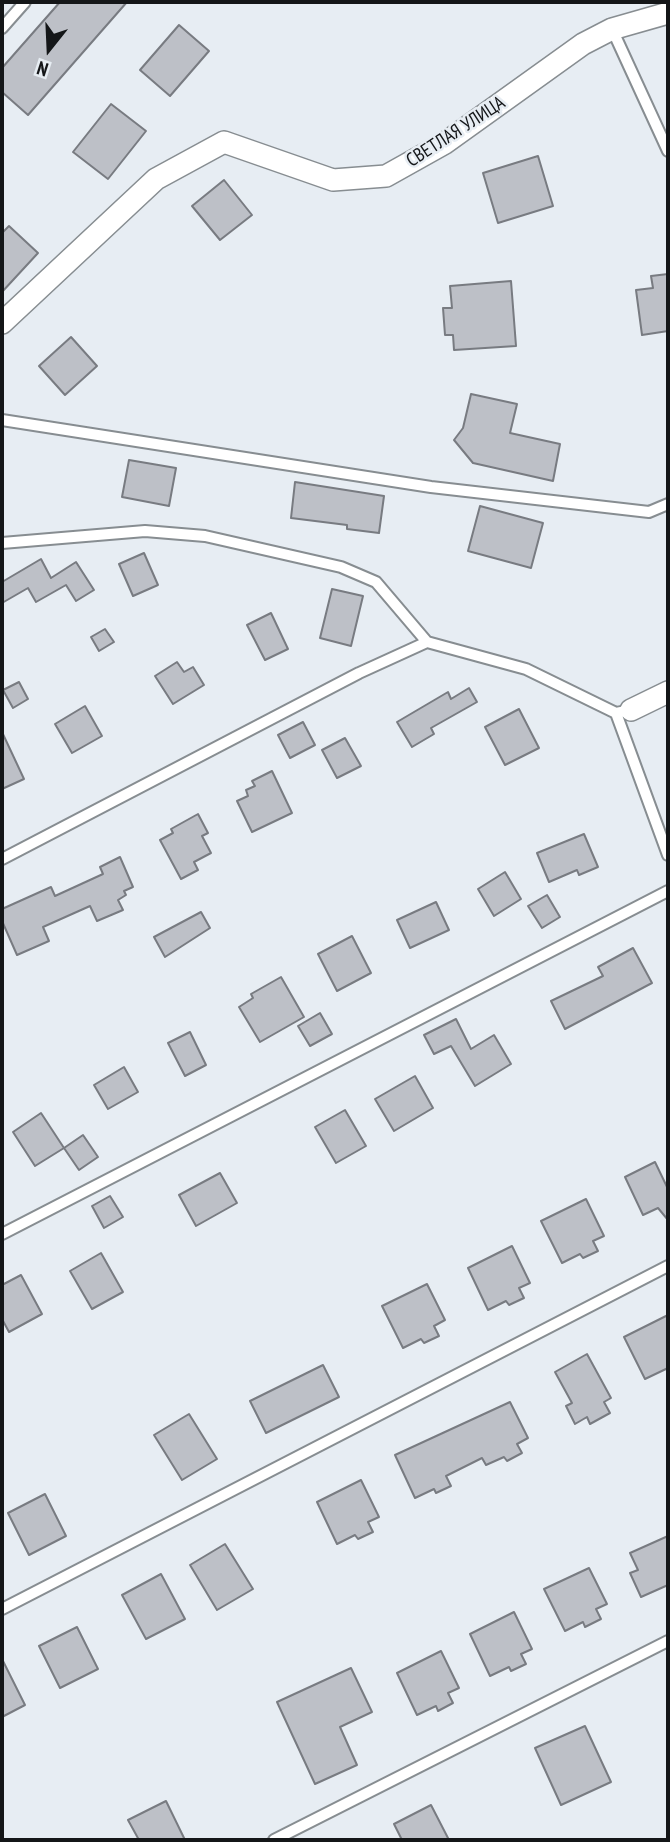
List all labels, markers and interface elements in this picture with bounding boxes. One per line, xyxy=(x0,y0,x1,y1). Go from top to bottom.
north arrow xyxy=(14,14,84,84)
text: N xyxy=(34,56,51,82)
street label: СВЕТЛАЯ УЛИЦА xyxy=(402,92,510,172)

